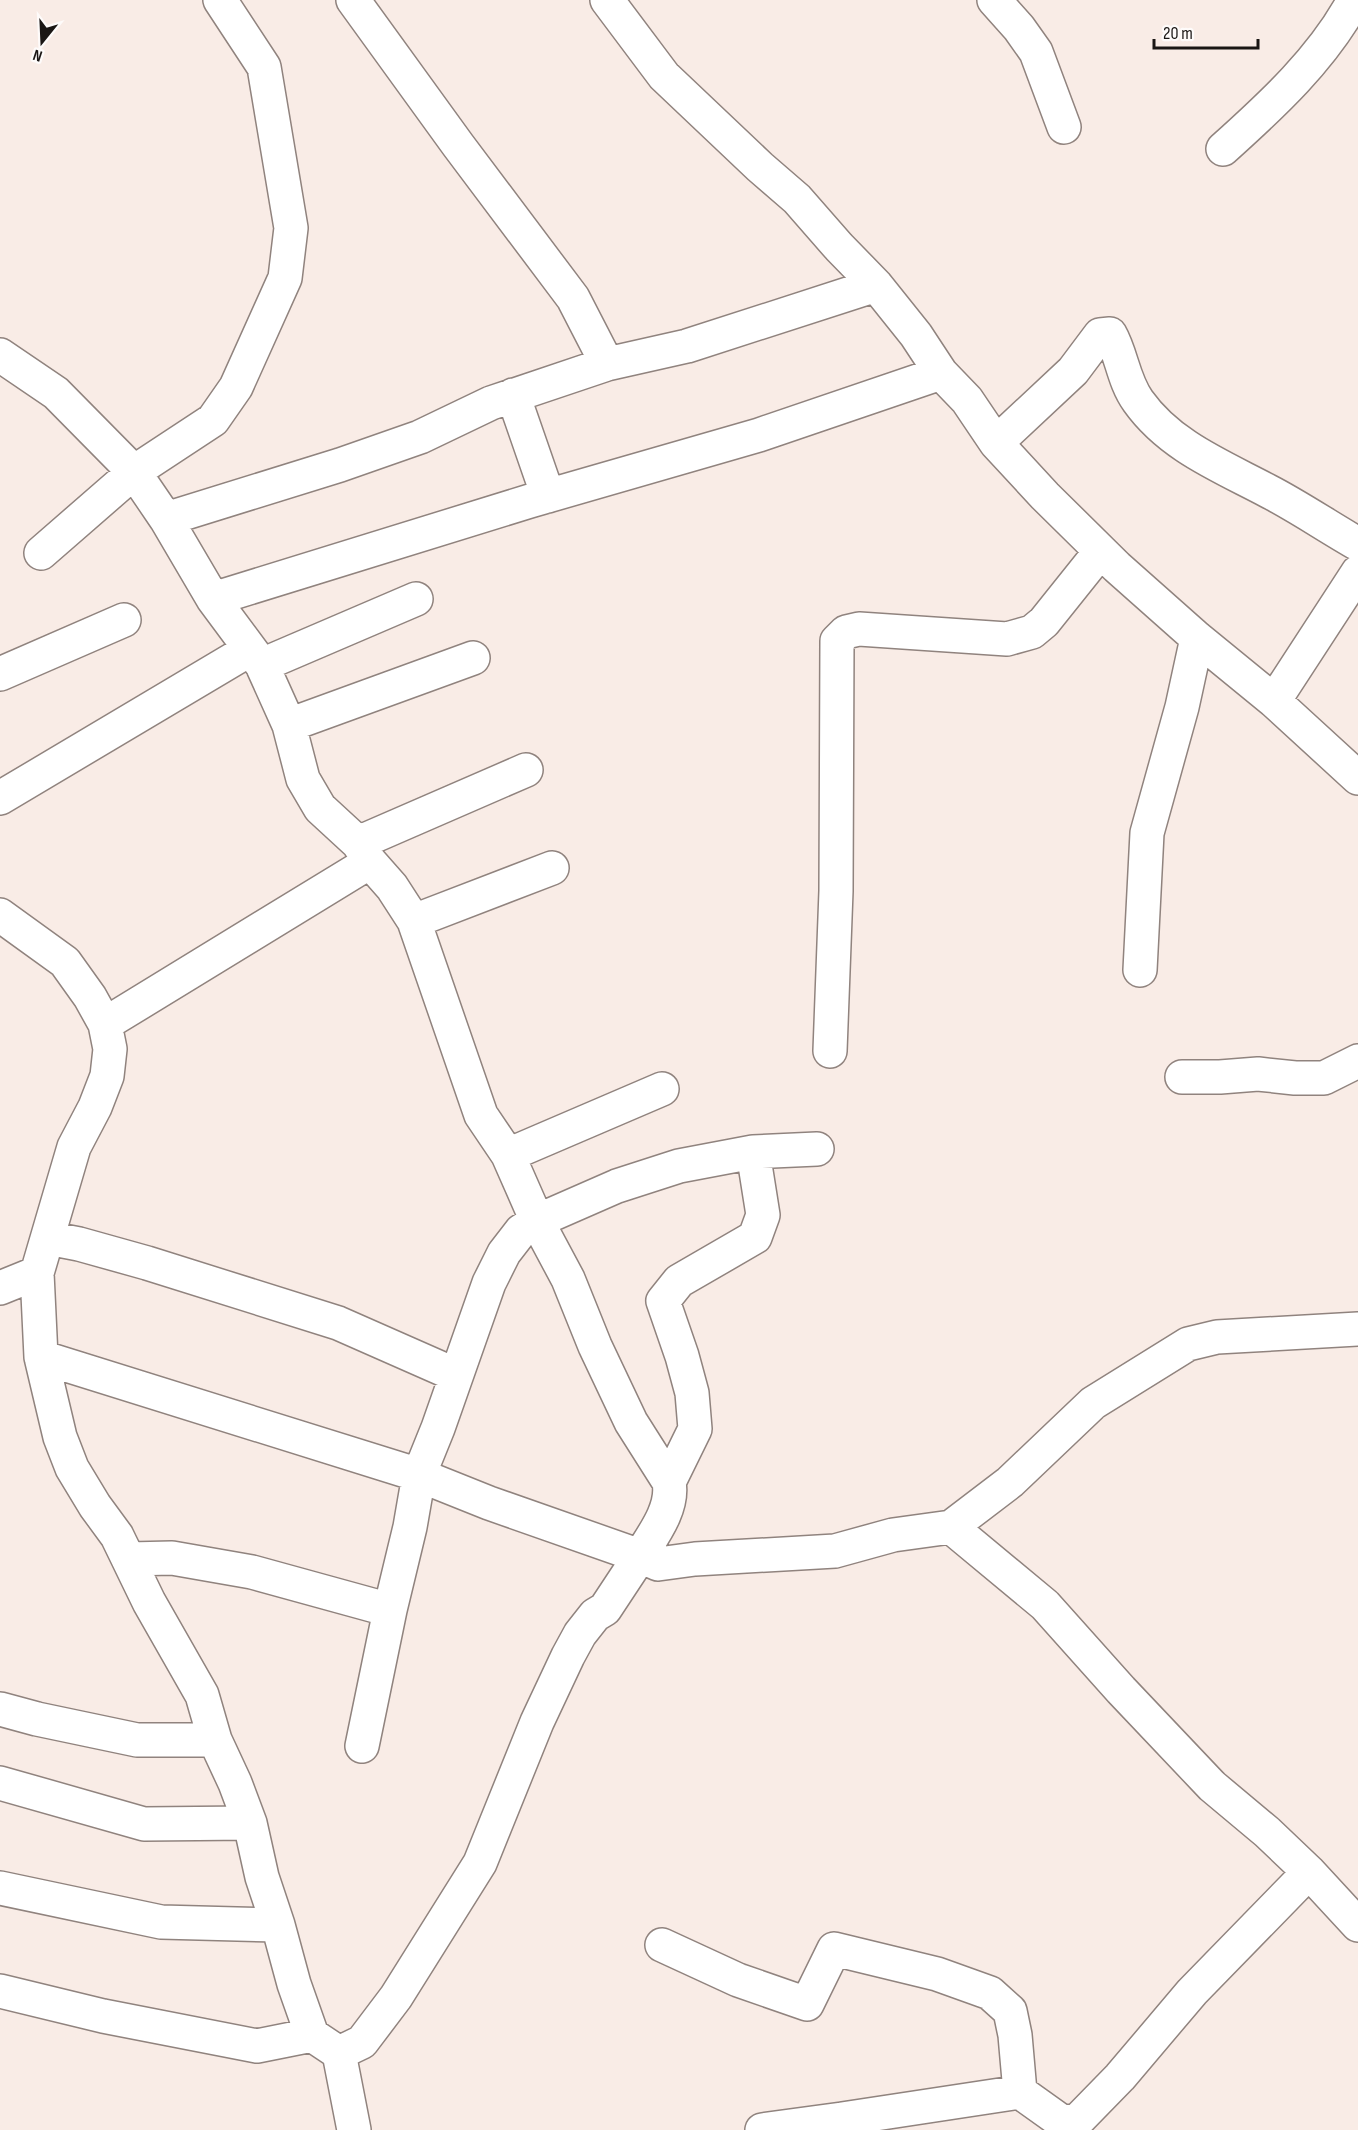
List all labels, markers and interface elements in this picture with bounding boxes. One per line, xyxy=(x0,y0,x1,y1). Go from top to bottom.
north arrow xyxy=(12,12,72,72)
scale bar xyxy=(1154,12,1258,50)
text: 20 m xyxy=(1163,23,1193,44)
text: N xyxy=(31,44,45,65)

